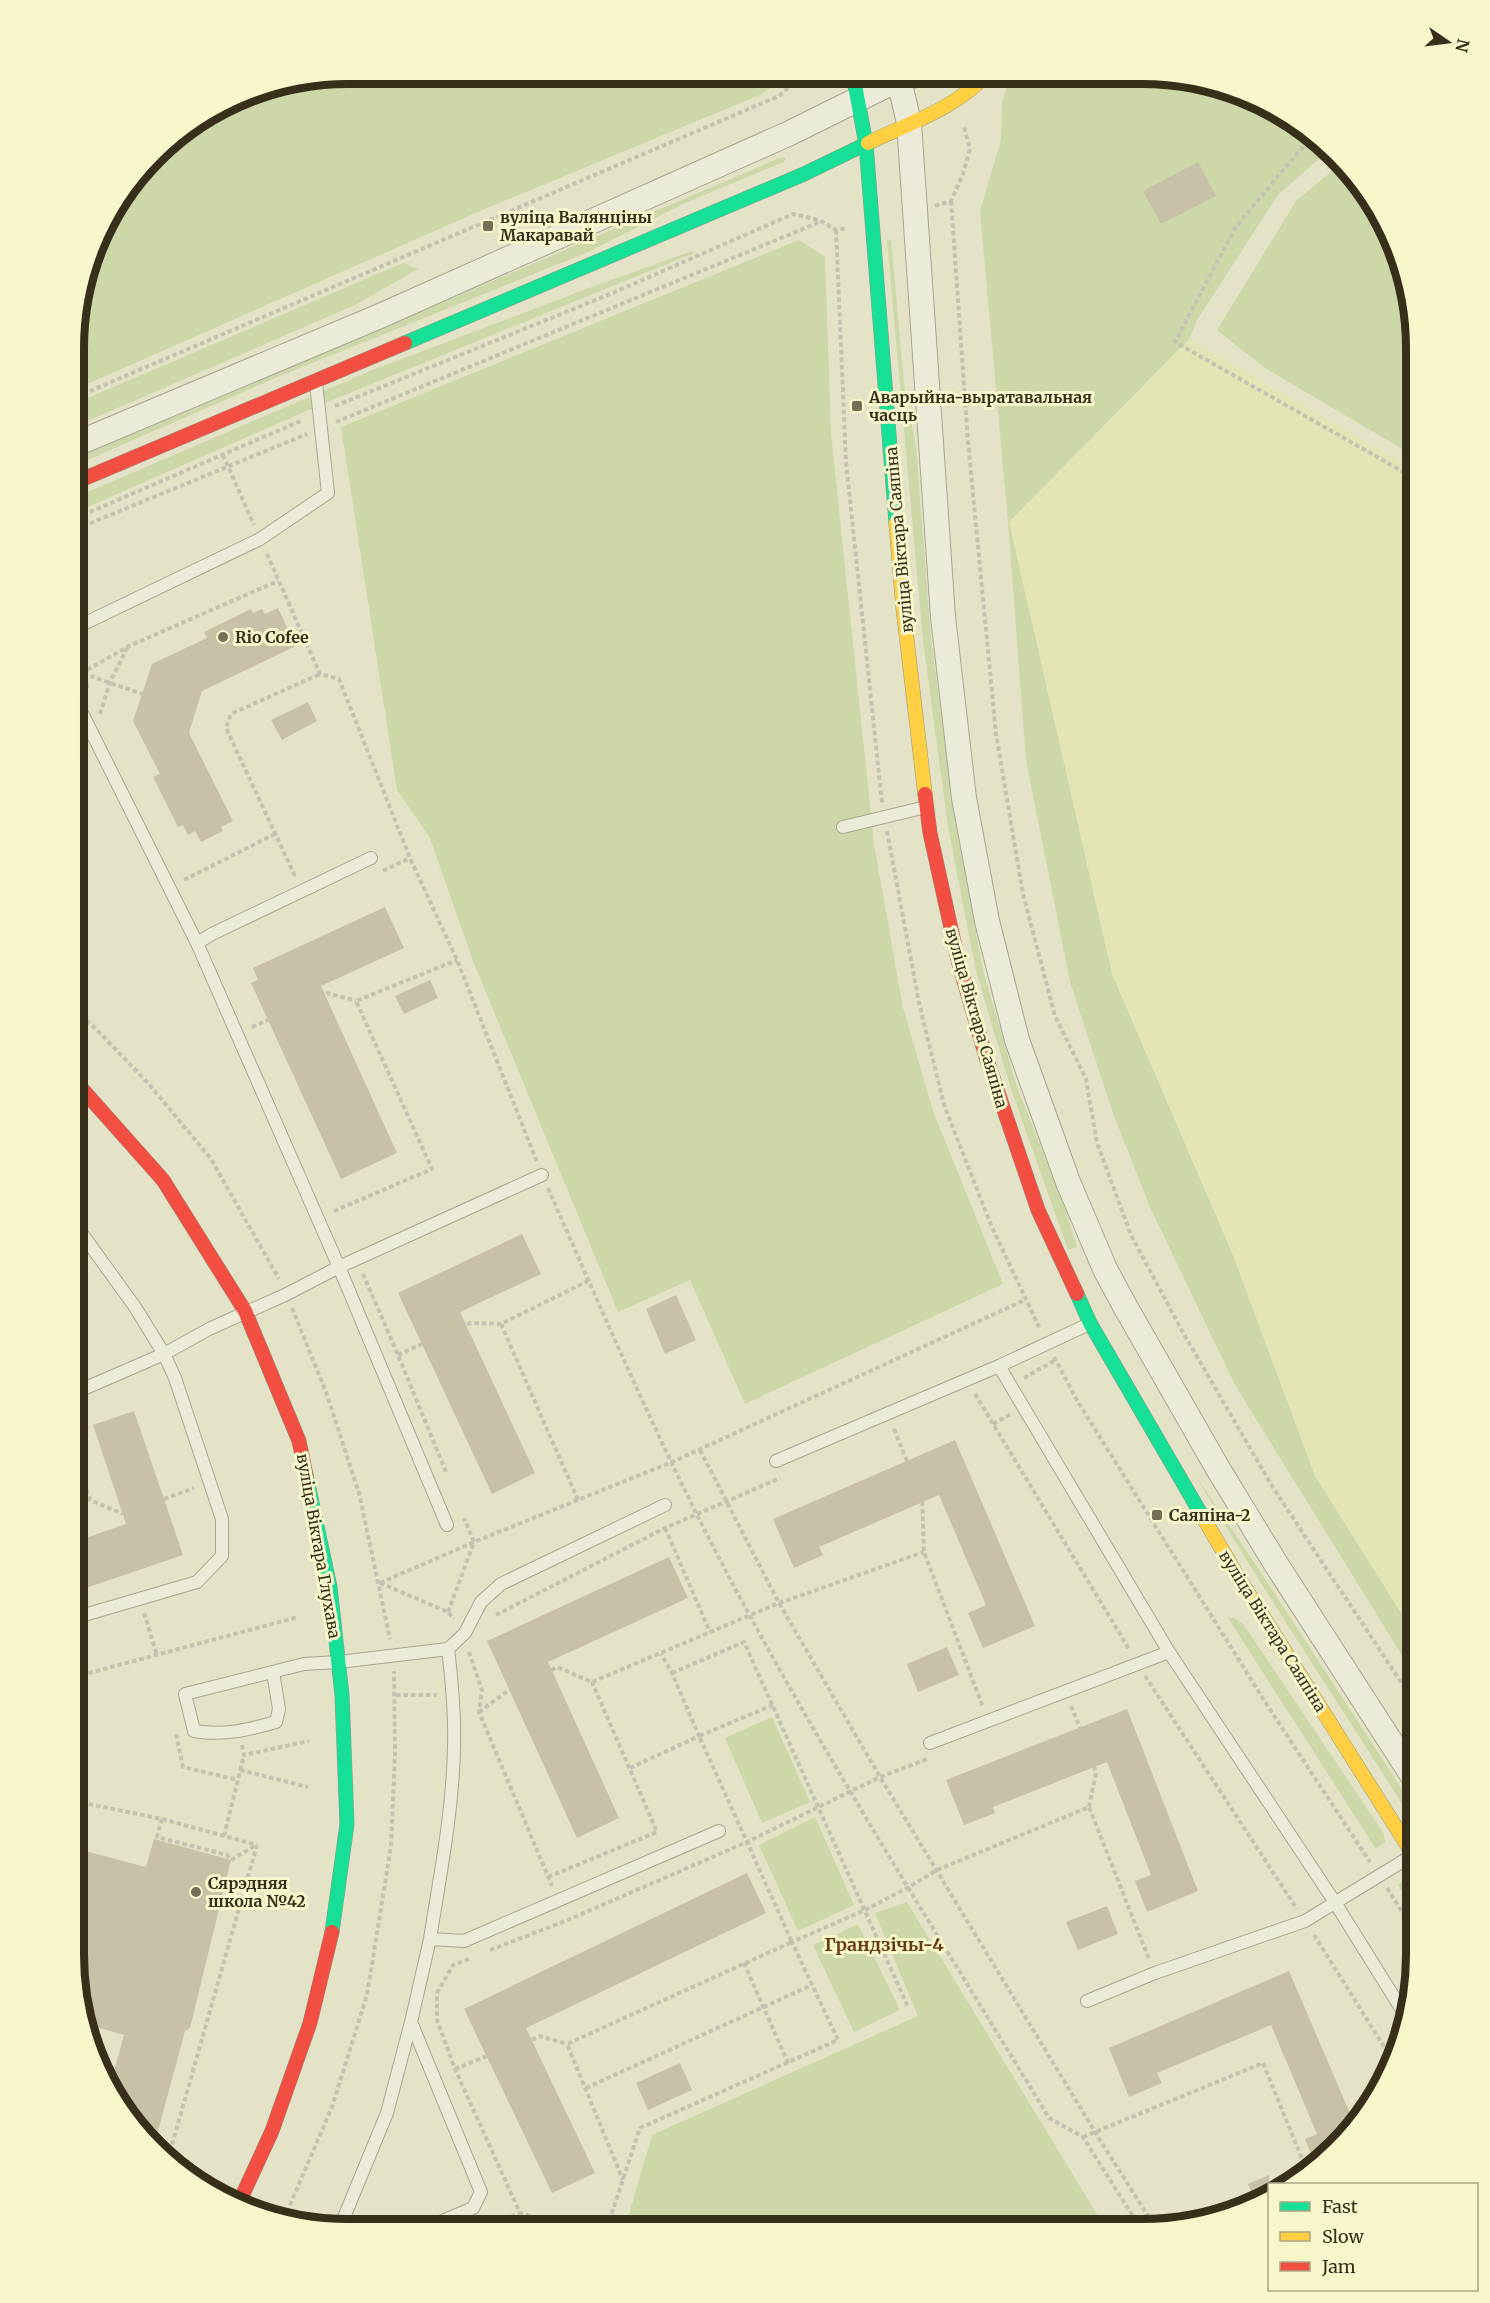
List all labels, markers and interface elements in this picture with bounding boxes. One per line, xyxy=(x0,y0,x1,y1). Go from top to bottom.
north arrow xyxy=(1418,12,1478,72)
text: N xyxy=(1451,37,1474,55)
place label: вуліца Валянціны Макаравай xyxy=(500,207,652,245)
marker: вуліца Валянціны Макаравай xyxy=(481,219,495,233)
place label: Аварыйна-выратавальная часць xyxy=(868,387,1092,425)
marker: Аварыйна-выратавальная часць xyxy=(850,399,864,413)
street label: вуліца Віктара Саяпіна xyxy=(881,446,917,634)
place label: Rio Cofee xyxy=(235,627,309,647)
marker: Rio Cofee xyxy=(216,630,230,644)
street label: вуліца Віктара Саяпіна xyxy=(942,926,1012,1111)
street label: вуліца Віктара Глухава xyxy=(293,1452,345,1640)
place label: Саяпіна-2 xyxy=(1169,1505,1250,1525)
marker: Саяпіна-2 xyxy=(1150,1508,1164,1522)
street label: вуліца Віктара Саяпіна xyxy=(1215,1547,1331,1716)
place label: Сярэдняя школа №42 xyxy=(208,1873,306,1911)
marker: Сярэдняя школа №42 xyxy=(189,1885,203,1899)
district label: Грандзічы-4 xyxy=(824,1933,944,1956)
legend xyxy=(1268,2183,1478,2291)
text: Fast xyxy=(1322,2195,1358,2218)
text: Slow xyxy=(1322,2225,1365,2248)
text: Jam xyxy=(1321,2255,1356,2278)

